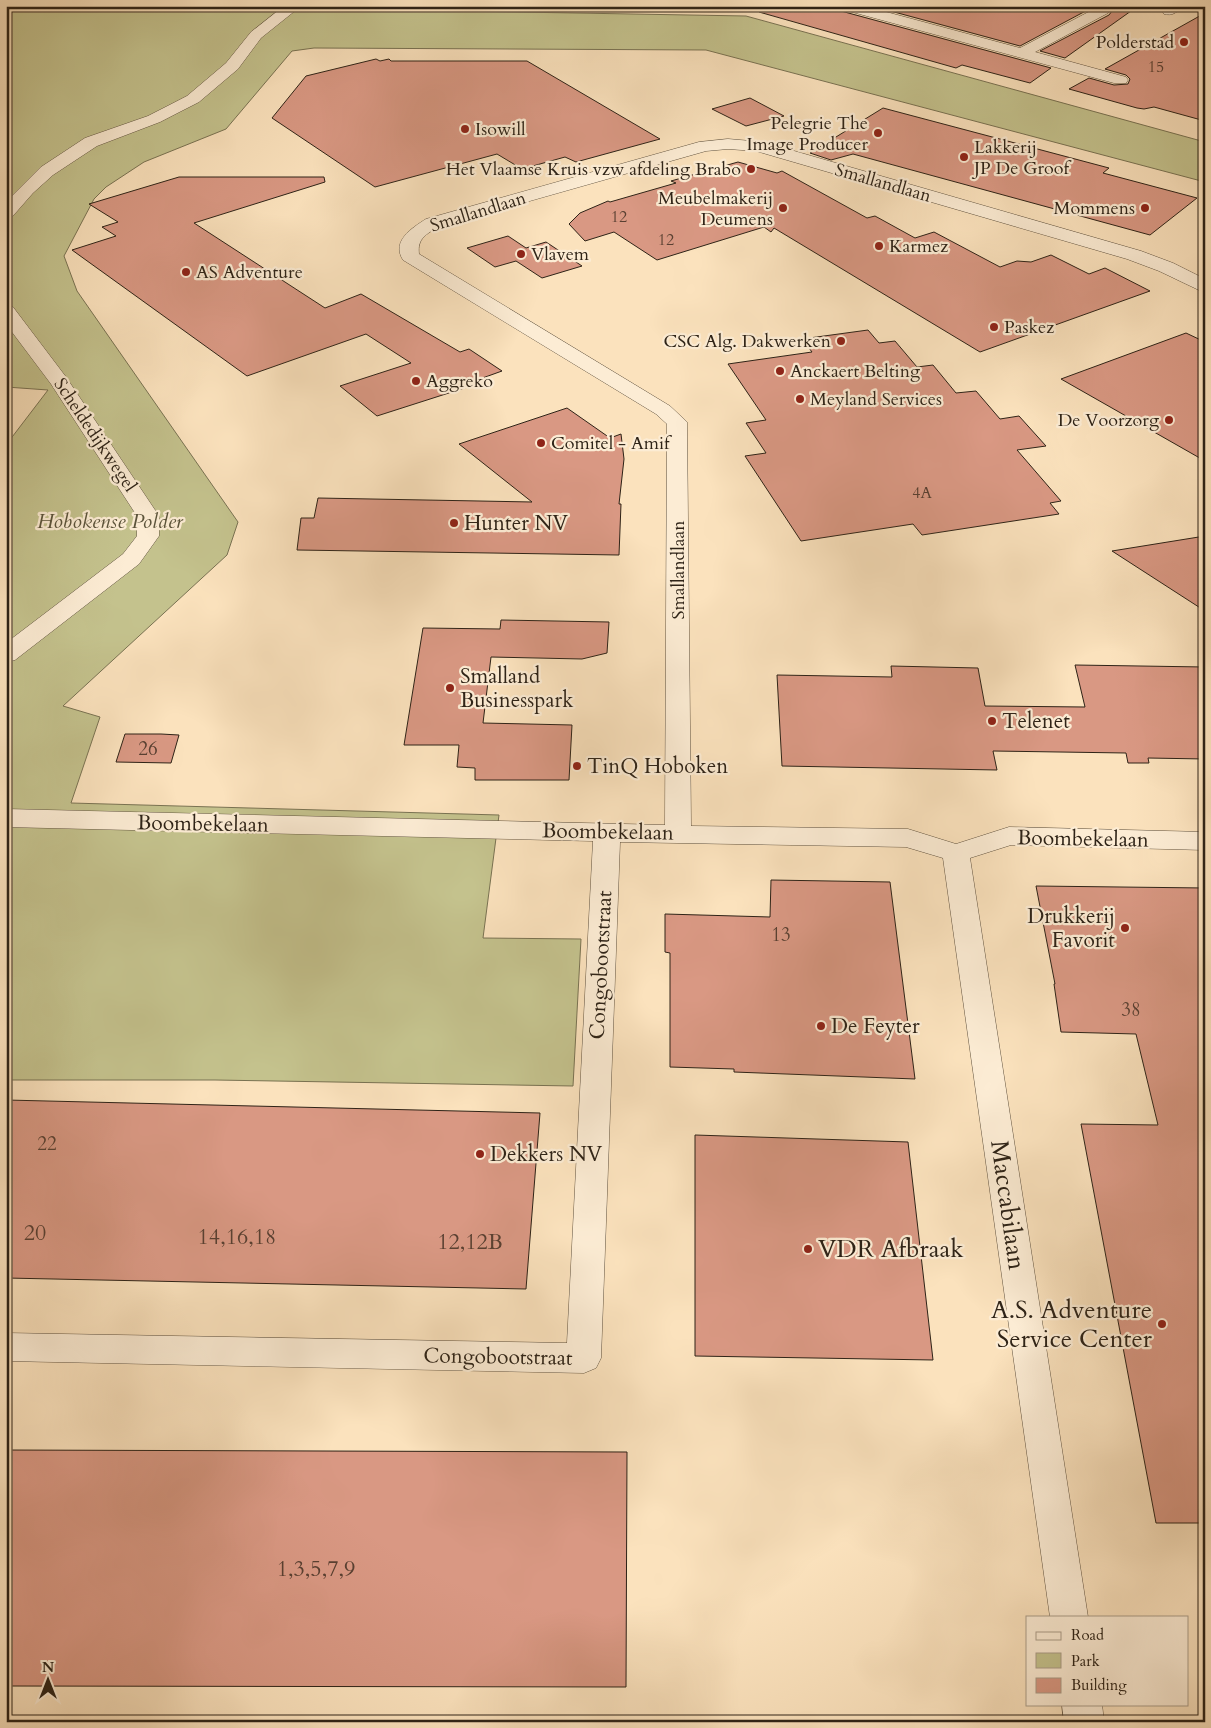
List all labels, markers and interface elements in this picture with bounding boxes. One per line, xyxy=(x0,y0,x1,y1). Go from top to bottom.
place label: Polderstad xyxy=(1096,30,1174,55)
marker: Polderstad xyxy=(1178,36,1190,48)
house number: 15 xyxy=(1148,56,1164,78)
place label: Pelegrie The Image Producer xyxy=(746,111,868,157)
place label: Isowill xyxy=(475,117,526,142)
marker: Isowill xyxy=(459,123,471,135)
marker: Pelegrie The Image Producer xyxy=(872,127,884,139)
place label: Lakkerij JP De Groof xyxy=(971,135,1072,181)
marker: Lakkerij JP De Groof xyxy=(958,151,970,163)
place label: Het Vlaamse Kruis vzw afdeling Brabo xyxy=(446,157,741,182)
street label: Smallandlaan xyxy=(832,157,935,209)
marker: Het Vlaamse Kruis vzw afdeling Brabo xyxy=(745,163,757,175)
street label: Smallandlaan xyxy=(427,185,530,238)
place label: Meubelmakerij Deumens xyxy=(658,186,773,232)
place label: Mommens xyxy=(1053,196,1135,221)
marker: Meubelmakerij Deumens xyxy=(777,202,789,214)
marker: Mommens xyxy=(1139,202,1151,214)
house number: 12 xyxy=(611,206,627,228)
house number: 12 xyxy=(658,229,674,251)
place label: Karmez xyxy=(889,234,948,259)
marker: Karmez xyxy=(873,240,885,252)
place label: Vlavem xyxy=(531,242,590,267)
marker: Vlavem xyxy=(515,248,527,260)
place label: AS Adventure xyxy=(196,260,303,285)
marker: AS Adventure xyxy=(180,266,192,278)
place label: Paskez xyxy=(1004,315,1054,340)
marker: Paskez xyxy=(988,321,1000,333)
place label: CSC Alg. Dakwerken xyxy=(663,329,832,354)
marker: CSC Alg. Dakwerken xyxy=(835,335,847,347)
place label: Anckaert Belting xyxy=(790,359,921,384)
marker: Anckaert Belting xyxy=(774,365,786,377)
place label: Aggreko xyxy=(426,369,493,394)
street label: Scheldedijkwegel xyxy=(48,373,143,497)
marker: Aggreko xyxy=(410,375,422,387)
place label: Meyland Services xyxy=(810,387,942,412)
marker: Meyland Services xyxy=(794,393,806,405)
place label: De Voorzorg xyxy=(1058,408,1160,433)
marker: De Voorzorg xyxy=(1163,414,1175,426)
place label: Comitel - Amif xyxy=(551,431,673,456)
marker: Comitel - Amif xyxy=(535,437,547,449)
house number: 4A xyxy=(912,482,932,504)
park label: Hobokense Polder xyxy=(37,507,184,536)
place label: Hunter NV xyxy=(464,509,568,538)
marker: Hunter NV xyxy=(448,517,460,529)
street label: Smallandlaan xyxy=(666,520,691,620)
place label: Smalland Businesspark xyxy=(460,662,574,715)
marker: Smalland Businesspark xyxy=(444,682,456,694)
place label: Telenet xyxy=(1002,707,1070,736)
marker: Telenet xyxy=(986,715,998,727)
house number: 26 xyxy=(138,736,158,762)
place label: TinQ Hoboken xyxy=(587,752,728,781)
marker: TinQ Hoboken xyxy=(571,760,583,772)
street label: Boombekelaan xyxy=(137,808,269,840)
street label: Boombekelaan xyxy=(542,816,674,848)
street label: Boombekelaan xyxy=(1017,823,1149,855)
street label: Congobootstraat xyxy=(583,889,619,1040)
place label: Drukkerij Favorit xyxy=(1027,902,1115,955)
house number: 13 xyxy=(771,922,791,948)
marker: Drukkerij Favorit xyxy=(1119,922,1131,934)
house number: 38 xyxy=(1121,997,1141,1023)
place label: De Feyter xyxy=(831,1012,920,1041)
marker: De Feyter xyxy=(815,1020,827,1032)
house number: 22 xyxy=(37,1131,57,1157)
street label: Maccabilaan xyxy=(982,1138,1034,1272)
place label: Dekkers NV xyxy=(490,1140,603,1169)
marker: Dekkers NV xyxy=(474,1148,486,1160)
house number: 20 xyxy=(24,1218,46,1248)
house number: 14,16,18 xyxy=(198,1222,276,1252)
house number: 12,12B xyxy=(437,1227,503,1257)
place label: VDR Afbraak xyxy=(818,1232,964,1266)
marker: VDR Afbraak xyxy=(802,1243,814,1255)
place label: A.S. Adventure Service Center xyxy=(991,1293,1153,1356)
marker: A.S. Adventure Service Center xyxy=(1156,1318,1168,1330)
street label: Congobootstraat xyxy=(423,1341,573,1373)
house number: 1,3,5,7,9 xyxy=(277,1554,355,1584)
legend xyxy=(1026,1616,1188,1706)
text: Road xyxy=(1071,1625,1104,1645)
text: Park xyxy=(1071,1651,1100,1671)
north arrow xyxy=(22,1656,72,1706)
text: N xyxy=(42,1658,54,1677)
text: Building xyxy=(1071,1675,1127,1695)

